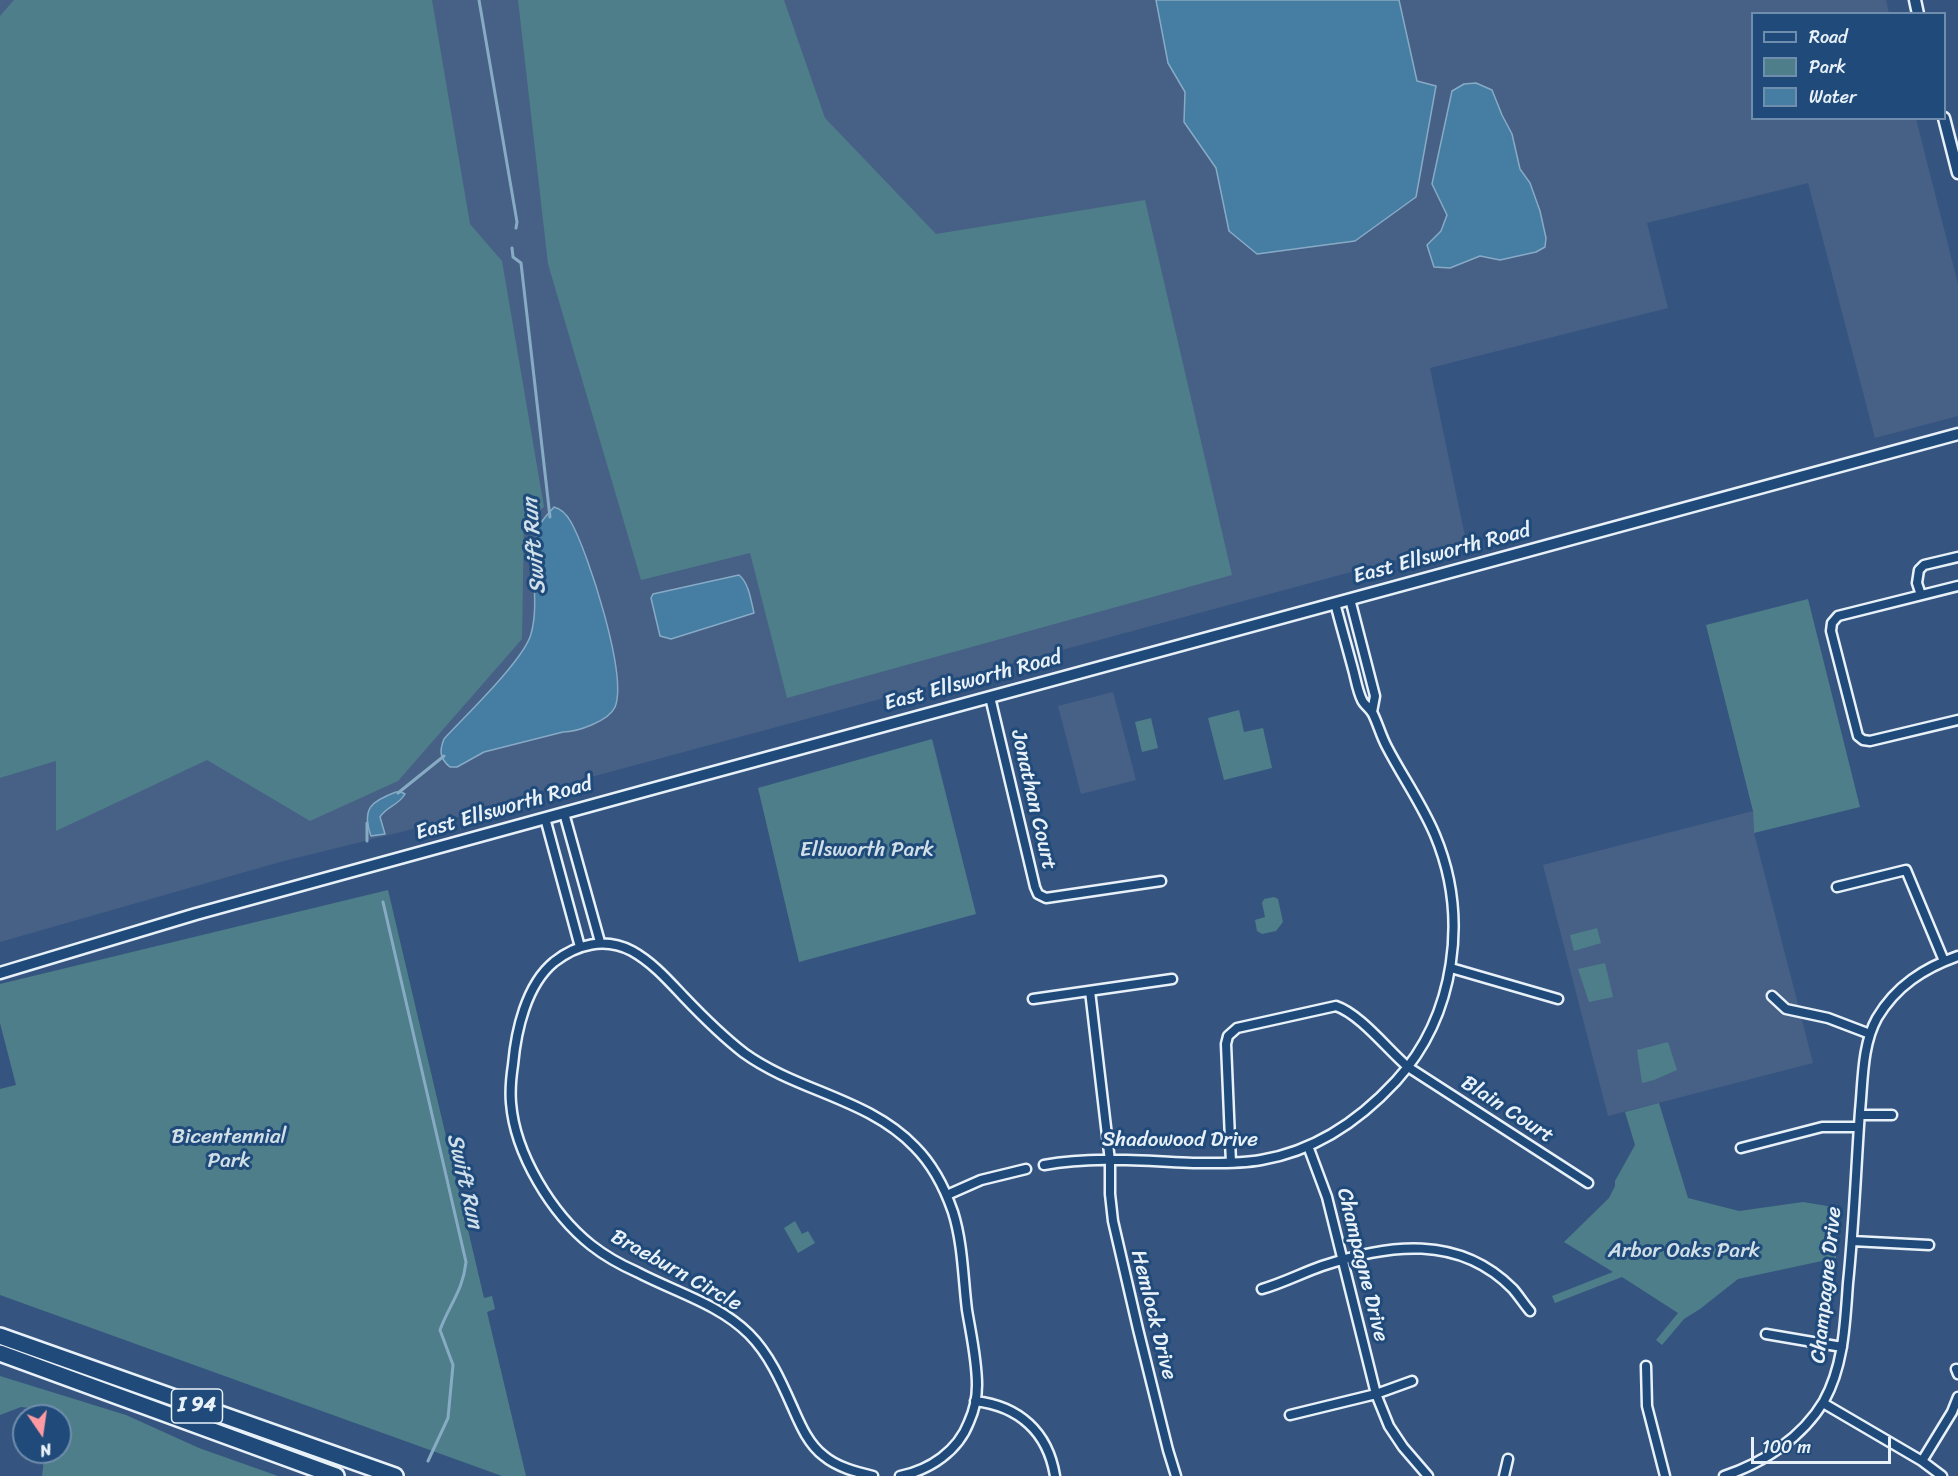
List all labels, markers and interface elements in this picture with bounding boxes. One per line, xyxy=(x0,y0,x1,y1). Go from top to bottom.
legend xyxy=(1751,12,1946,120)
text: Road xyxy=(1809,21,1848,53)
text: Park xyxy=(1809,51,1846,83)
text: Water xyxy=(1809,81,1856,113)
water label: Swift Run xyxy=(518,497,552,595)
street label: East Ellsworth Road xyxy=(1351,518,1533,590)
street label: East Ellsworth Road xyxy=(882,645,1064,717)
street label: Jonathan Court xyxy=(1005,728,1061,872)
street label: East Ellsworth Road xyxy=(413,772,595,846)
park label: Ellsworth Park xyxy=(800,838,934,864)
street label: Blain Court xyxy=(1456,1071,1558,1149)
park label: Bicentennial Park xyxy=(171,1125,287,1175)
street label: Shadowood Drive xyxy=(1102,1128,1258,1154)
water label: Swift Run xyxy=(440,1131,488,1231)
street label: Champagne Drive xyxy=(1331,1186,1393,1344)
street label: Champagne Drive xyxy=(1806,1205,1848,1365)
street label: Braeburn Circle xyxy=(606,1225,746,1317)
park label: Arbor Oaks Park xyxy=(1608,1239,1760,1265)
street label: Hemlock Drive xyxy=(1125,1247,1181,1383)
road number: I 94 xyxy=(172,1389,222,1423)
north arrow xyxy=(12,1404,72,1464)
scale bar xyxy=(1754,1425,1894,1463)
text: 100 m xyxy=(1762,1431,1811,1463)
text: N xyxy=(37,1435,54,1465)

